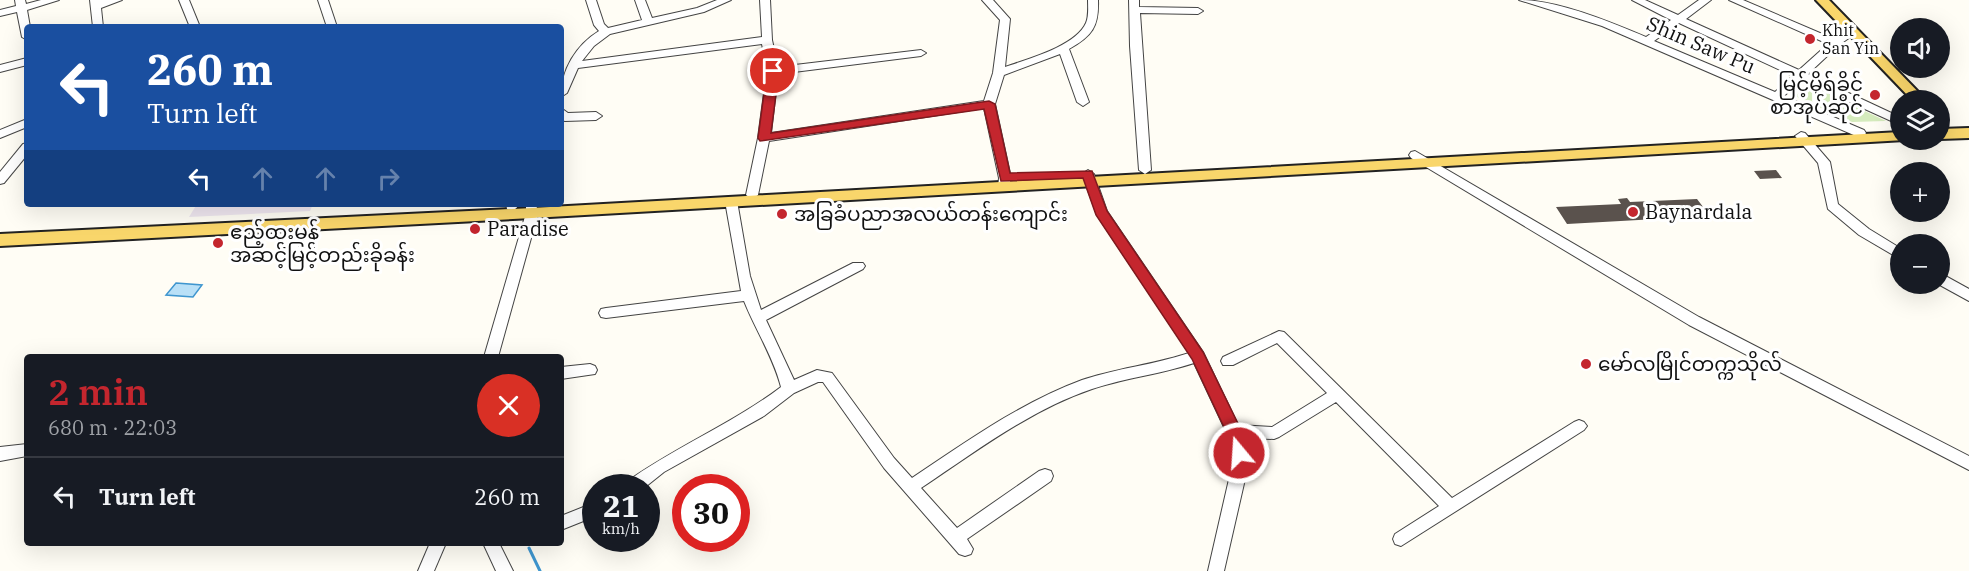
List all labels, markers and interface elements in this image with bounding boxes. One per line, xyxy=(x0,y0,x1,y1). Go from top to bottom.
street label: Shin Saw Pu xyxy=(1643,10,1760,80)
map controls xyxy=(1890,18,1950,294)
button: sound xyxy=(1890,18,1950,78)
place label: Khit San Yin xyxy=(1822,20,1879,58)
marker: Khit San Yin xyxy=(1803,32,1817,46)
text: 260 m xyxy=(147,42,273,97)
pin xyxy=(747,45,798,96)
icon: left xyxy=(48,48,126,126)
icon: arrive xyxy=(756,54,789,87)
place label: မြင့်မိုရ်ခိုင် စာအုပ်ဆိုင် xyxy=(1770,70,1863,124)
marker: မြင့်မိုရ်ခိုင် စာအုပ်ဆိုင် xyxy=(1868,88,1882,102)
button: layers xyxy=(1890,90,1950,150)
text: Turn left xyxy=(147,95,258,130)
icon: left xyxy=(183,162,216,195)
icon: ahead xyxy=(246,162,279,195)
icon: ahead xyxy=(309,162,342,195)
icon: right xyxy=(372,162,405,195)
button: + xyxy=(1890,162,1950,222)
place label: Baynardala xyxy=(1645,198,1752,225)
place label: အခြခံပညာအလယ်တန်းကျောင်း xyxy=(794,200,1068,230)
marker: Baynardala xyxy=(1626,205,1640,219)
marker: အခြခံပညာအလယ်တန်းကျောင်း xyxy=(775,207,789,221)
place label: Paradise xyxy=(487,215,569,242)
place label: ဧည့်ထူးမွန် အဆင့်မြင့်တည်းခိုခန်း xyxy=(230,218,415,272)
marker: Paradise xyxy=(468,222,482,236)
button: − xyxy=(1890,234,1950,294)
marker: ဧည့်ထူးမွန် အဆင့်မြင့်တည်းခိုခန်း xyxy=(211,236,225,250)
place label: မော်လမြိုင်တက္ကသိုလ် xyxy=(1598,350,1782,381)
marker: မော်လမြိုင်တက္ကသိုလ် xyxy=(1579,357,1593,371)
text: 2 min xyxy=(48,368,148,415)
button: close xyxy=(477,374,540,437)
text: 680 m · 22:03 xyxy=(48,414,177,441)
position arrow xyxy=(1207,421,1271,485)
speed limit sign: 30 xyxy=(672,474,750,552)
icon: left xyxy=(48,480,81,513)
text: Turn left xyxy=(99,482,195,511)
text: 260 m xyxy=(474,482,540,511)
text: 21 xyxy=(603,486,639,525)
text: km/h xyxy=(602,519,640,538)

